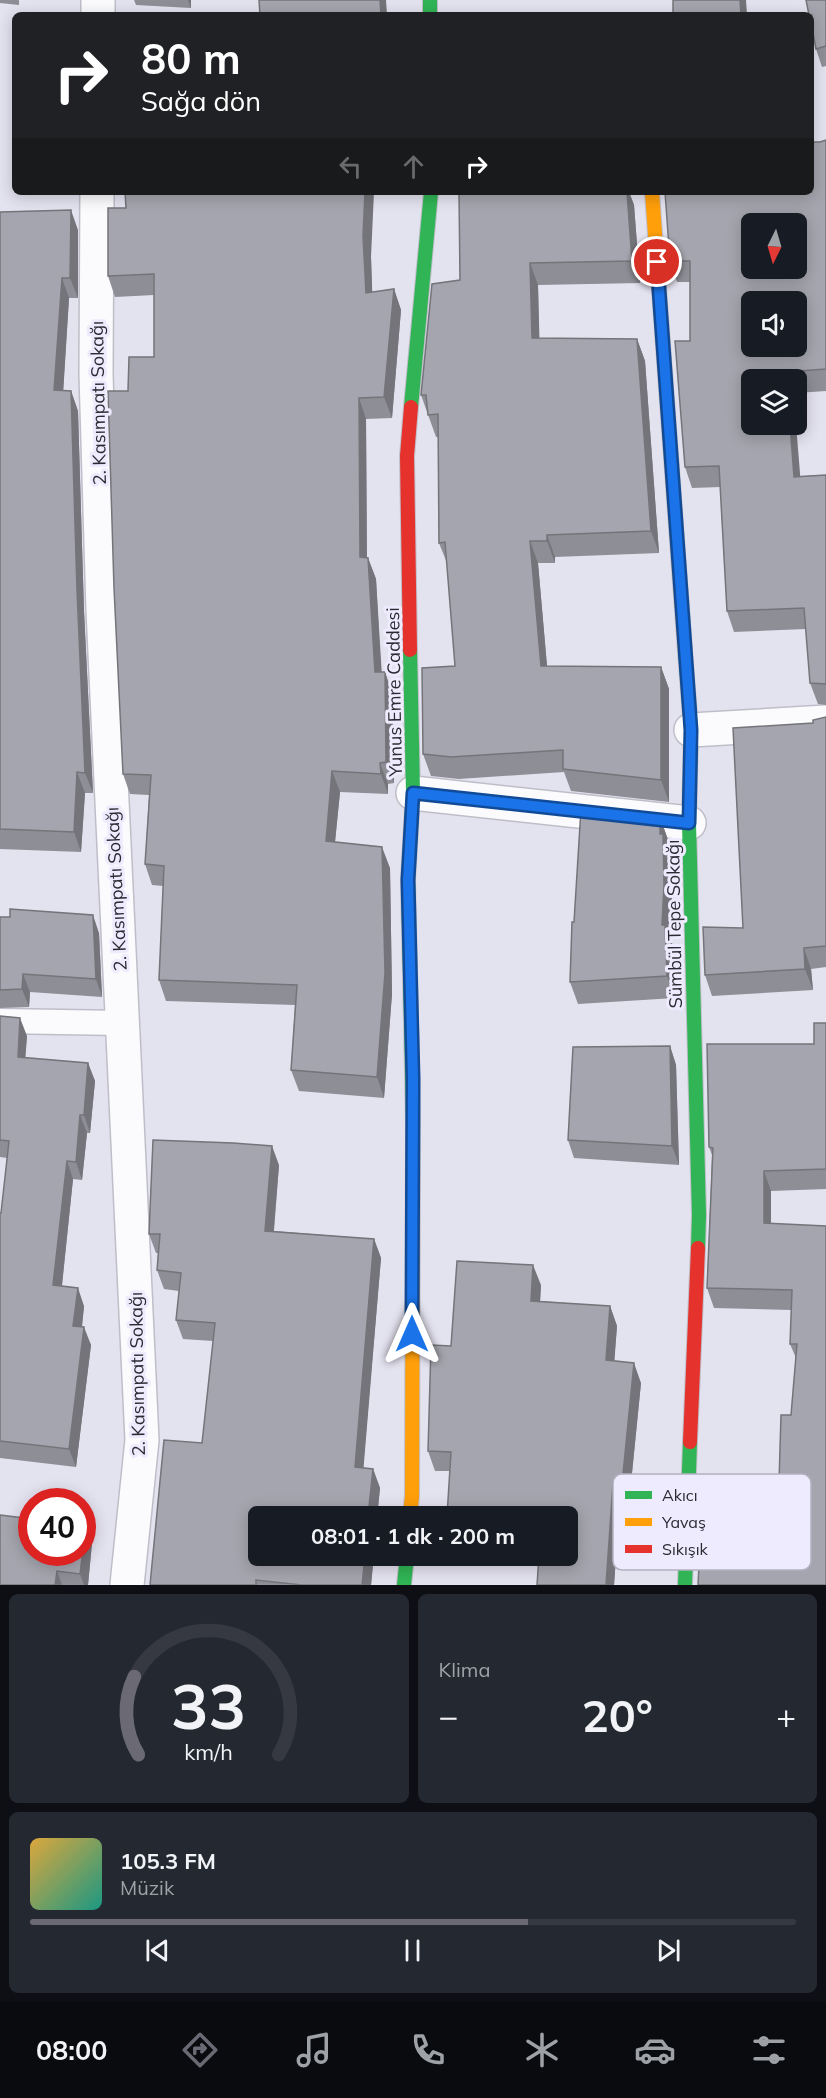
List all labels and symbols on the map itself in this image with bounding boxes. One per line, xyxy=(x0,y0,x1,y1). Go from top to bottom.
north arrow xyxy=(741,213,807,279)
pin xyxy=(631,236,682,287)
street label: 2. Kasımpatı Sokağı xyxy=(85,321,111,485)
street label: Yunus Emre Caddesi xyxy=(381,607,407,778)
street label: 2. Kasımpatı Sokağı xyxy=(100,806,132,972)
street label: Sümbül Tepe Sokağı xyxy=(661,839,687,1009)
street label: 2. Kasımpatı Sokağı xyxy=(124,1292,150,1456)
position arrow xyxy=(380,1302,444,1366)
legend xyxy=(613,1474,811,1570)
text: Akıcı xyxy=(662,1485,698,1505)
speed limit sign: 40 xyxy=(18,1488,96,1566)
text: Yavaş xyxy=(661,1512,706,1532)
text: Sıkışık xyxy=(662,1539,709,1559)

